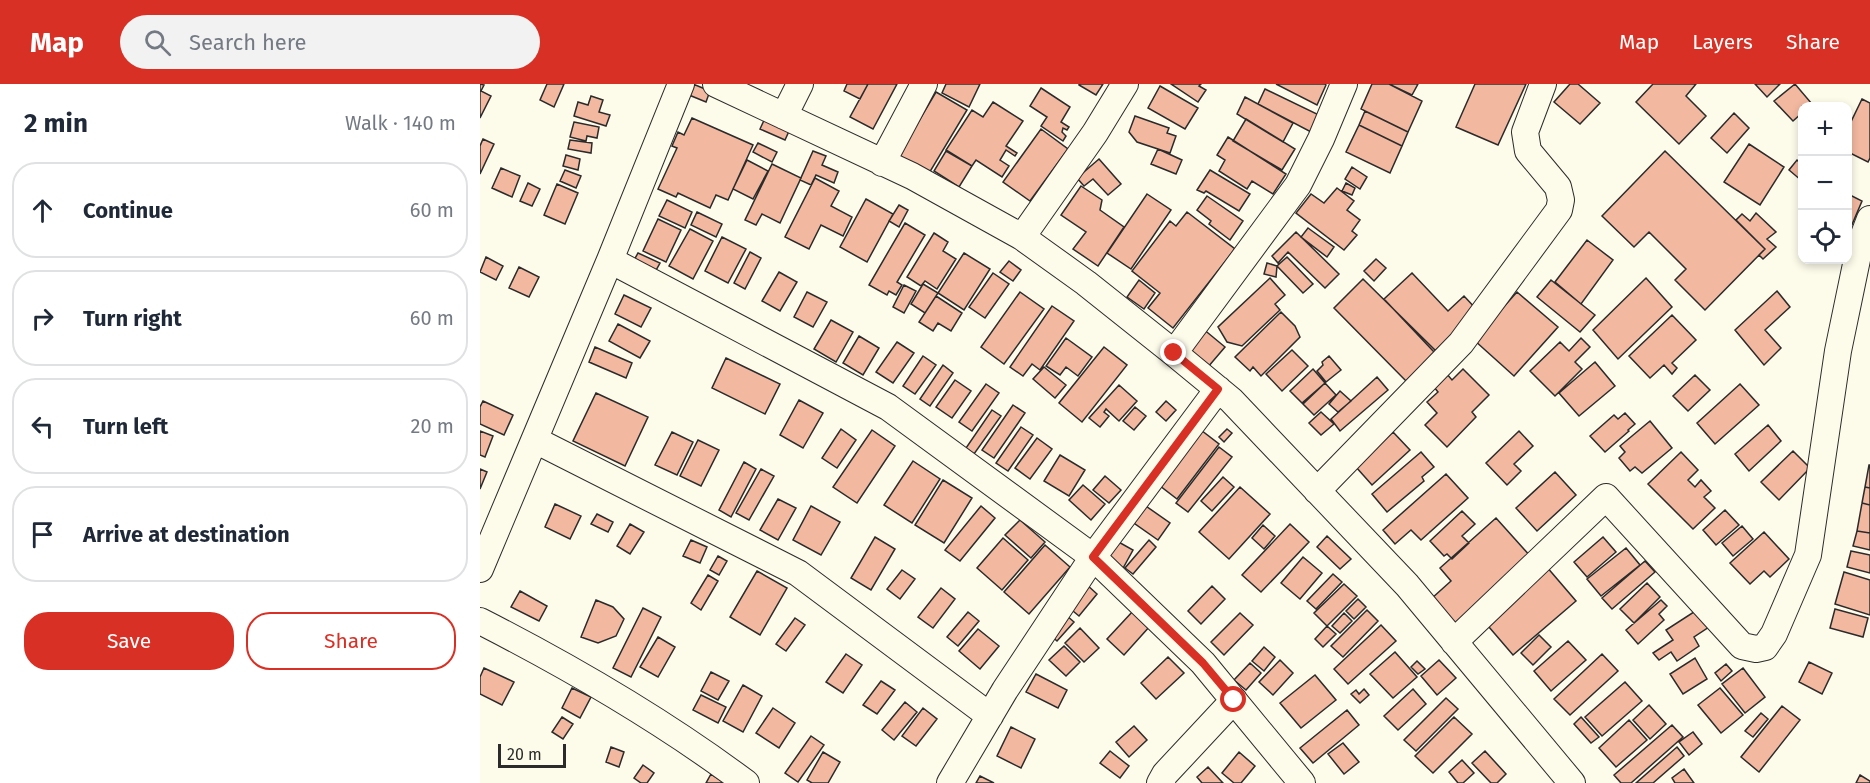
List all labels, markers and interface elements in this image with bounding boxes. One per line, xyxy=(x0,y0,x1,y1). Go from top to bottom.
search box xyxy=(120,15,540,69)
text: Map xyxy=(30,26,84,59)
icon: search xyxy=(141,26,174,59)
text: Search here xyxy=(189,29,307,56)
text: Map xyxy=(1619,29,1659,55)
text: Layers xyxy=(1692,29,1753,55)
text: Share xyxy=(1786,29,1840,55)
map controls xyxy=(1798,102,1852,264)
button: + xyxy=(1798,102,1852,156)
text: 2 min xyxy=(24,108,88,139)
text: Walk · 140 m xyxy=(345,111,456,135)
button: − xyxy=(1798,156,1852,210)
icon: ahead xyxy=(26,194,59,227)
text: Continue xyxy=(83,197,173,224)
text: 60 m xyxy=(410,198,454,222)
button: locate xyxy=(1798,210,1852,264)
icon: right xyxy=(26,302,59,335)
text: Turn right xyxy=(83,305,182,332)
text: 60 m xyxy=(410,306,454,330)
route end xyxy=(1160,339,1186,365)
icon: left xyxy=(26,410,59,443)
text: Turn left xyxy=(83,413,168,440)
text: 20 m xyxy=(411,414,454,438)
icon: arrive xyxy=(26,518,59,551)
text: Arrive at destination xyxy=(83,521,290,548)
button: Save xyxy=(24,612,234,670)
button: Share xyxy=(246,612,456,670)
route start xyxy=(1220,686,1246,712)
scale bar xyxy=(498,741,566,768)
text: 20 m xyxy=(507,745,542,764)

